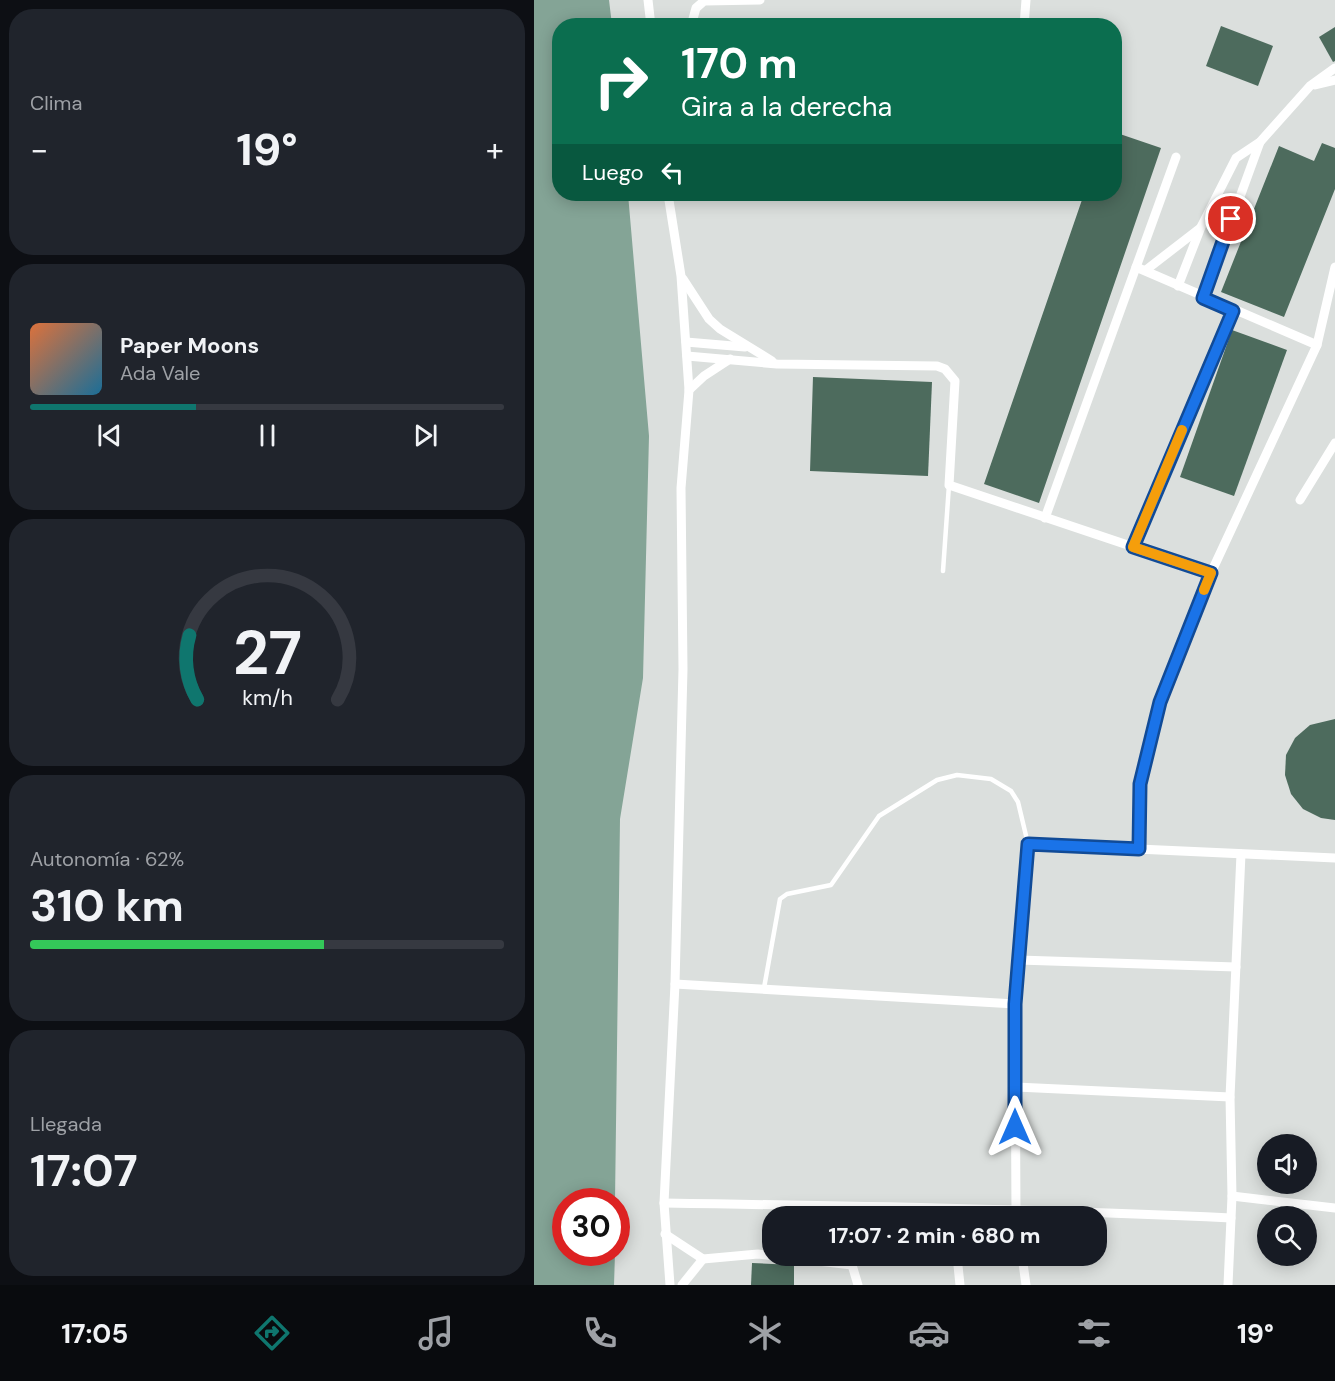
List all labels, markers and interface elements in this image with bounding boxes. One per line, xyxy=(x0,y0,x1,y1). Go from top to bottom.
text: 170 m xyxy=(681,36,798,91)
icon: right xyxy=(582,42,660,120)
text: Gira a la derecha xyxy=(681,89,892,124)
text: Clima xyxy=(30,90,82,116)
text: 19° xyxy=(236,120,298,179)
text: − xyxy=(30,128,48,171)
text: + xyxy=(486,128,504,171)
icon: left xyxy=(656,156,689,189)
text: Luego xyxy=(582,158,644,187)
pin xyxy=(1205,193,1256,244)
icon: arrive xyxy=(1214,202,1247,235)
text: Paper Moons xyxy=(120,331,259,360)
text: Ada Vale xyxy=(120,360,200,386)
icon: previous xyxy=(93,419,126,452)
icon: pause xyxy=(251,419,284,452)
icon: next xyxy=(409,419,442,452)
text: 27 xyxy=(232,612,302,693)
text: km/h xyxy=(242,684,292,712)
text: Autonomía · 62% xyxy=(30,846,184,872)
text: 310 km xyxy=(30,876,184,935)
position arrow xyxy=(983,1095,1047,1159)
text: Llegada xyxy=(30,1111,102,1137)
map controls xyxy=(1257,1134,1317,1266)
button: sound xyxy=(1257,1134,1317,1194)
text: 17:07 xyxy=(30,1141,138,1200)
speed limit sign: 30 xyxy=(552,1188,630,1266)
button: search xyxy=(1257,1206,1317,1266)
text: 17:07 · 2 min · 680 m xyxy=(829,1221,1040,1250)
icon: directions xyxy=(251,1312,293,1354)
icon: music xyxy=(415,1312,457,1354)
icon: phone xyxy=(579,1312,621,1354)
icon: climate xyxy=(744,1312,786,1354)
icon: car xyxy=(908,1312,950,1354)
icon: filters xyxy=(1073,1312,1115,1354)
text: 17:05 xyxy=(61,1316,128,1351)
text: 19° xyxy=(1237,1316,1274,1351)

